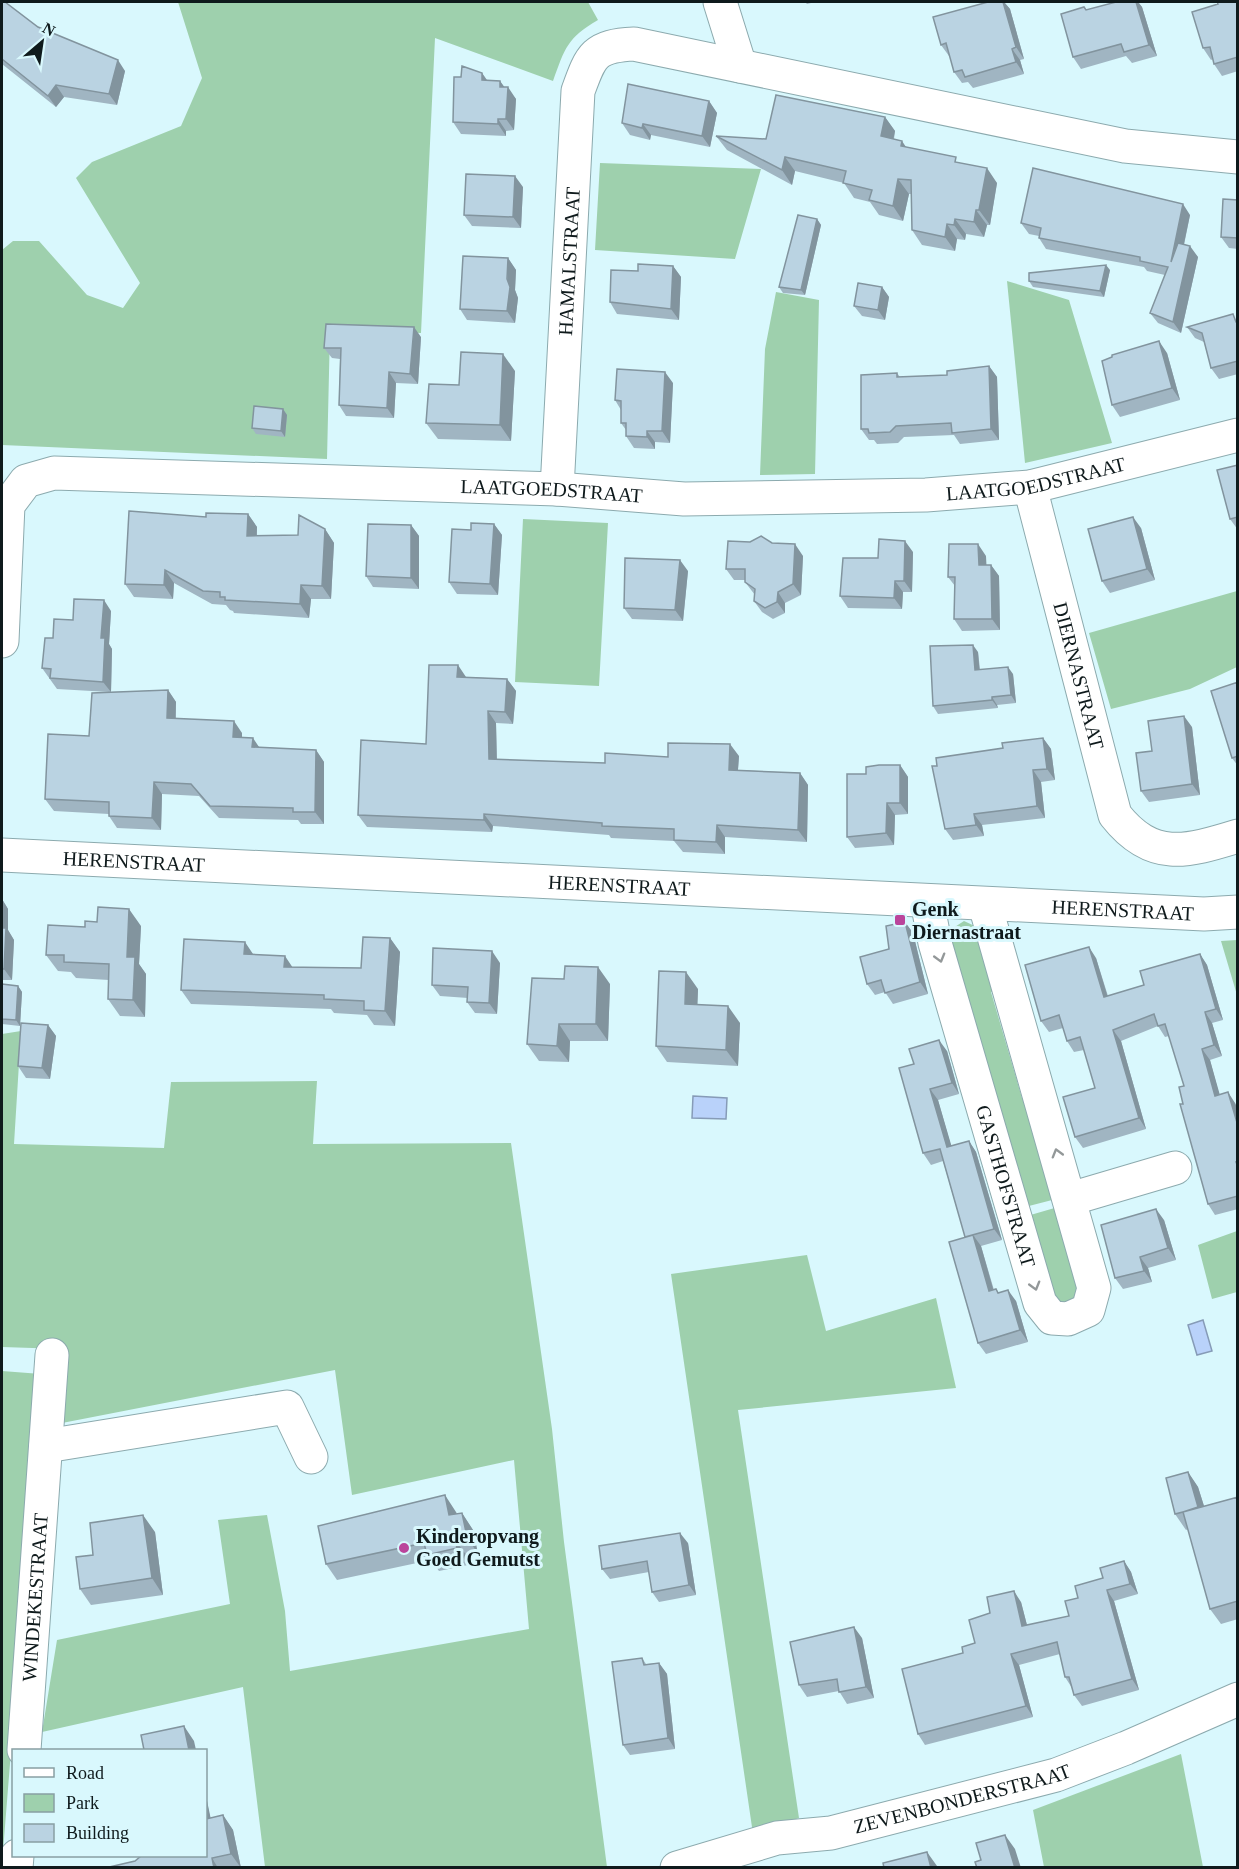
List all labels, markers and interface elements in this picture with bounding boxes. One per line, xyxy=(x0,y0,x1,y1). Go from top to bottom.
north arrow xyxy=(12,12,72,72)
text: N xyxy=(40,19,59,40)
street label: HAMALSTRAAT xyxy=(554,186,584,336)
street label: LAATGOEDSTRAAT xyxy=(945,453,1128,504)
street label: LAATGOEDSTRAAT xyxy=(460,475,643,507)
street label: DIERNASTRAAT xyxy=(1049,600,1109,752)
street label: HERENSTRAAT xyxy=(62,847,205,876)
street label: HERENSTRAAT xyxy=(548,871,691,900)
street label: HERENSTRAAT xyxy=(1051,896,1194,924)
place label: Genk Diernastraat xyxy=(912,898,1021,943)
marker: Genk Diernastraat xyxy=(893,913,907,927)
one-way arrow xyxy=(933,952,945,963)
street label: GASTHOFSTRAAT xyxy=(972,1102,1040,1270)
one-way arrow xyxy=(1052,1149,1064,1159)
one-way arrow xyxy=(1028,1280,1040,1291)
street label: WINDEKESTRAAT xyxy=(18,1512,52,1682)
place label: Kinderopvang Goed Gemutst xyxy=(416,1525,540,1570)
marker: Kinderopvang Goed Gemutst xyxy=(397,1541,411,1555)
legend xyxy=(12,1749,207,1857)
street label: ZEVENBONDERSTRAAT xyxy=(851,1759,1074,1838)
text: Road xyxy=(66,1763,104,1783)
text: Park xyxy=(66,1793,99,1813)
text: Building xyxy=(66,1823,129,1843)

